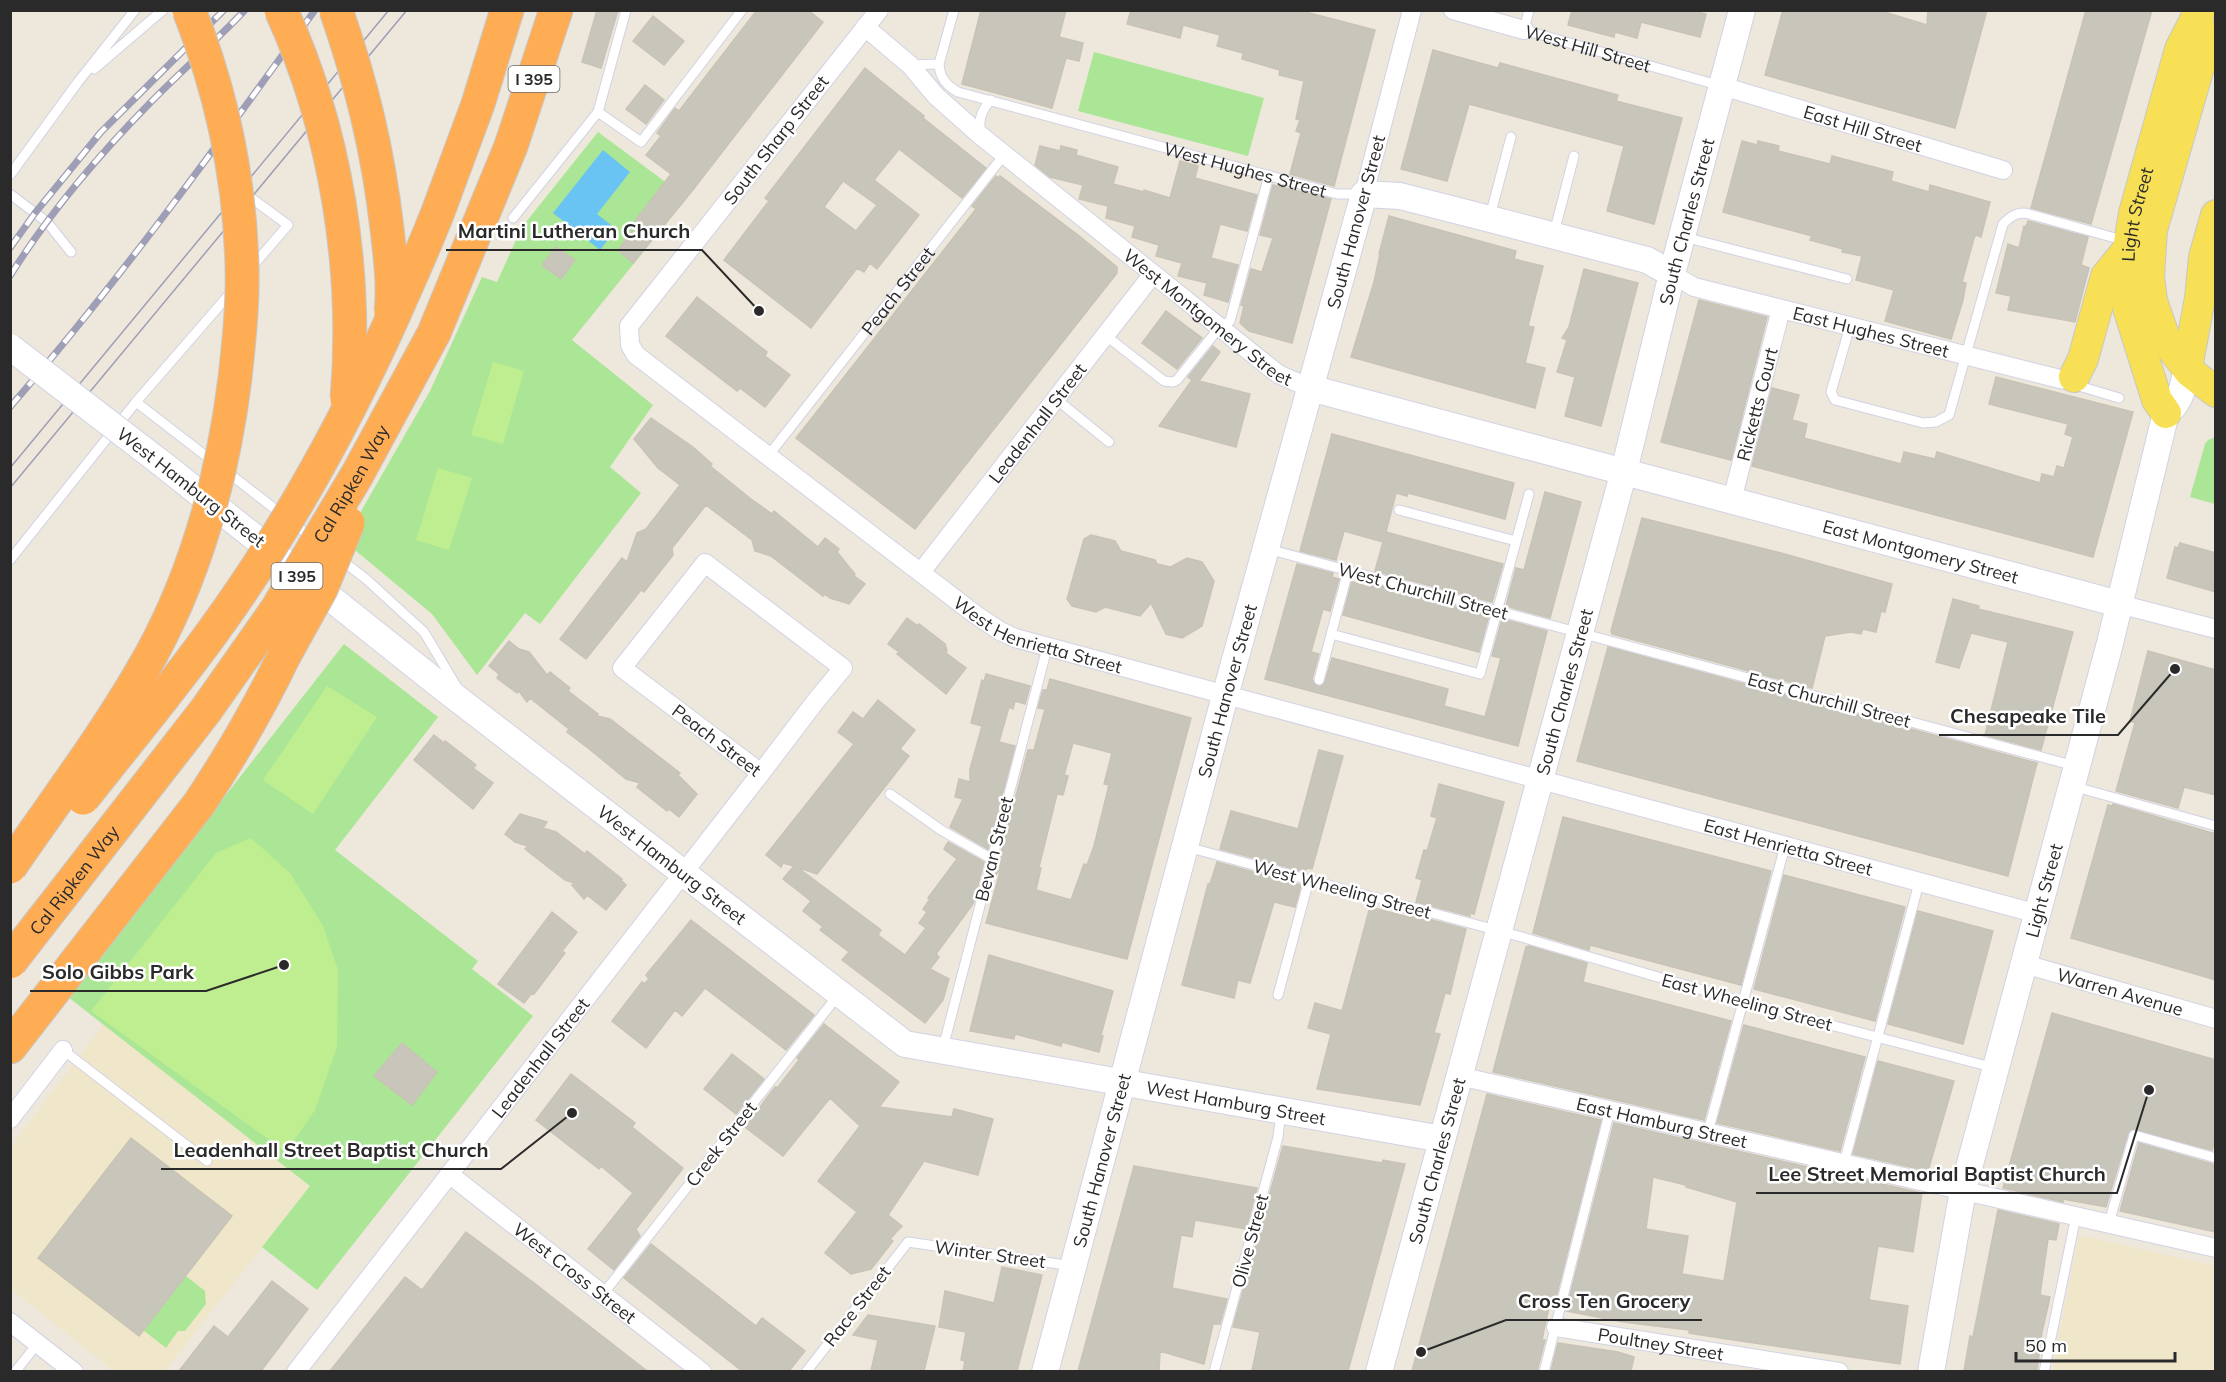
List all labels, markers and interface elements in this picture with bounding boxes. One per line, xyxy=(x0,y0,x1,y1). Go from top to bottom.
street label: West Hill Street xyxy=(1522,19,1653,77)
road number: I 395 xyxy=(508,66,560,92)
street label: South Sharp Street xyxy=(718,71,834,209)
street label: East Hill Street xyxy=(1801,100,1925,157)
street label: South Hanover Street xyxy=(1322,133,1390,311)
street label: West Hughes Street xyxy=(1161,136,1329,202)
street label: South Charles Street xyxy=(1653,136,1719,307)
street label: Light Street xyxy=(2116,164,2158,262)
callout: Martini Lutheran Church xyxy=(446,212,702,250)
text: Martini Lutheran Church xyxy=(458,218,690,243)
street label: Peach Street xyxy=(856,242,939,340)
street label: West Montgomery Street xyxy=(1119,243,1296,390)
street label: East Hughes Street xyxy=(1791,301,1951,362)
street label: Ricketts Court xyxy=(1731,345,1782,463)
street label: Leadenhall Street xyxy=(983,358,1091,488)
street label: Cal Ripken Way xyxy=(308,420,394,547)
street label: West Hamburg Street xyxy=(112,422,270,552)
street label: East Montgomery Street xyxy=(1820,514,2021,588)
street label: West Churchill Street xyxy=(1335,557,1511,625)
road number: I 395 xyxy=(272,563,322,589)
street label: West Henrietta Street xyxy=(949,591,1125,678)
street label: South Hanover Street xyxy=(1192,601,1261,780)
street label: South Charles Street xyxy=(1530,606,1598,777)
street label: East Churchill Street xyxy=(1745,667,1913,733)
callout: Chesapeake Tile xyxy=(1939,697,2118,735)
street label: Peach Street xyxy=(668,699,766,781)
text: Chesapeake Tile xyxy=(1950,703,2106,728)
street label: Bevan Street xyxy=(970,794,1018,904)
street label: West Hamburg Street xyxy=(593,800,751,929)
street label: East Henrietta Street xyxy=(1701,813,1875,880)
street label: Cal Ripken Way xyxy=(24,820,124,939)
street label: Light Street xyxy=(2020,841,2067,940)
street label: West Wheeling Street xyxy=(1251,854,1433,924)
callout: Solo Gibbs Park xyxy=(30,953,206,991)
text: Solo Gibbs Park xyxy=(42,959,195,984)
street label: Warren Avenue xyxy=(2054,962,2186,1021)
street label: East Wheeling Street xyxy=(1659,968,1835,1036)
street label: Leadenhall Street xyxy=(486,993,594,1122)
street label: South Hanover Street xyxy=(1067,1071,1136,1250)
street label: West Hamburg Street xyxy=(1144,1075,1327,1130)
street label: South Charles Street xyxy=(1403,1075,1470,1246)
street label: East Hamburg Street xyxy=(1574,1092,1749,1153)
street label: Creek Street xyxy=(681,1097,761,1191)
callout: Leadenhall Street Baptist Church xyxy=(161,1131,501,1169)
text: Leadenhall Street Baptist Church xyxy=(173,1137,489,1162)
callout: Lee Street Memorial Baptist Church xyxy=(1756,1155,2117,1193)
text: Lee Street Memorial Baptist Church xyxy=(1768,1161,2106,1186)
street label: Olive Street xyxy=(1226,1192,1274,1290)
street label: West Cross Street xyxy=(509,1217,641,1328)
street label: Winter Street xyxy=(933,1235,1047,1273)
street label: Race Street xyxy=(818,1261,896,1351)
callout: Cross Ten Grocery xyxy=(1506,1282,1702,1320)
text: Cross Ten Grocery xyxy=(1518,1288,1690,1313)
street label: Poultney Street xyxy=(1596,1322,1725,1365)
scale bar xyxy=(2016,1325,2175,1363)
text: 50 m xyxy=(2025,1334,2067,1357)

